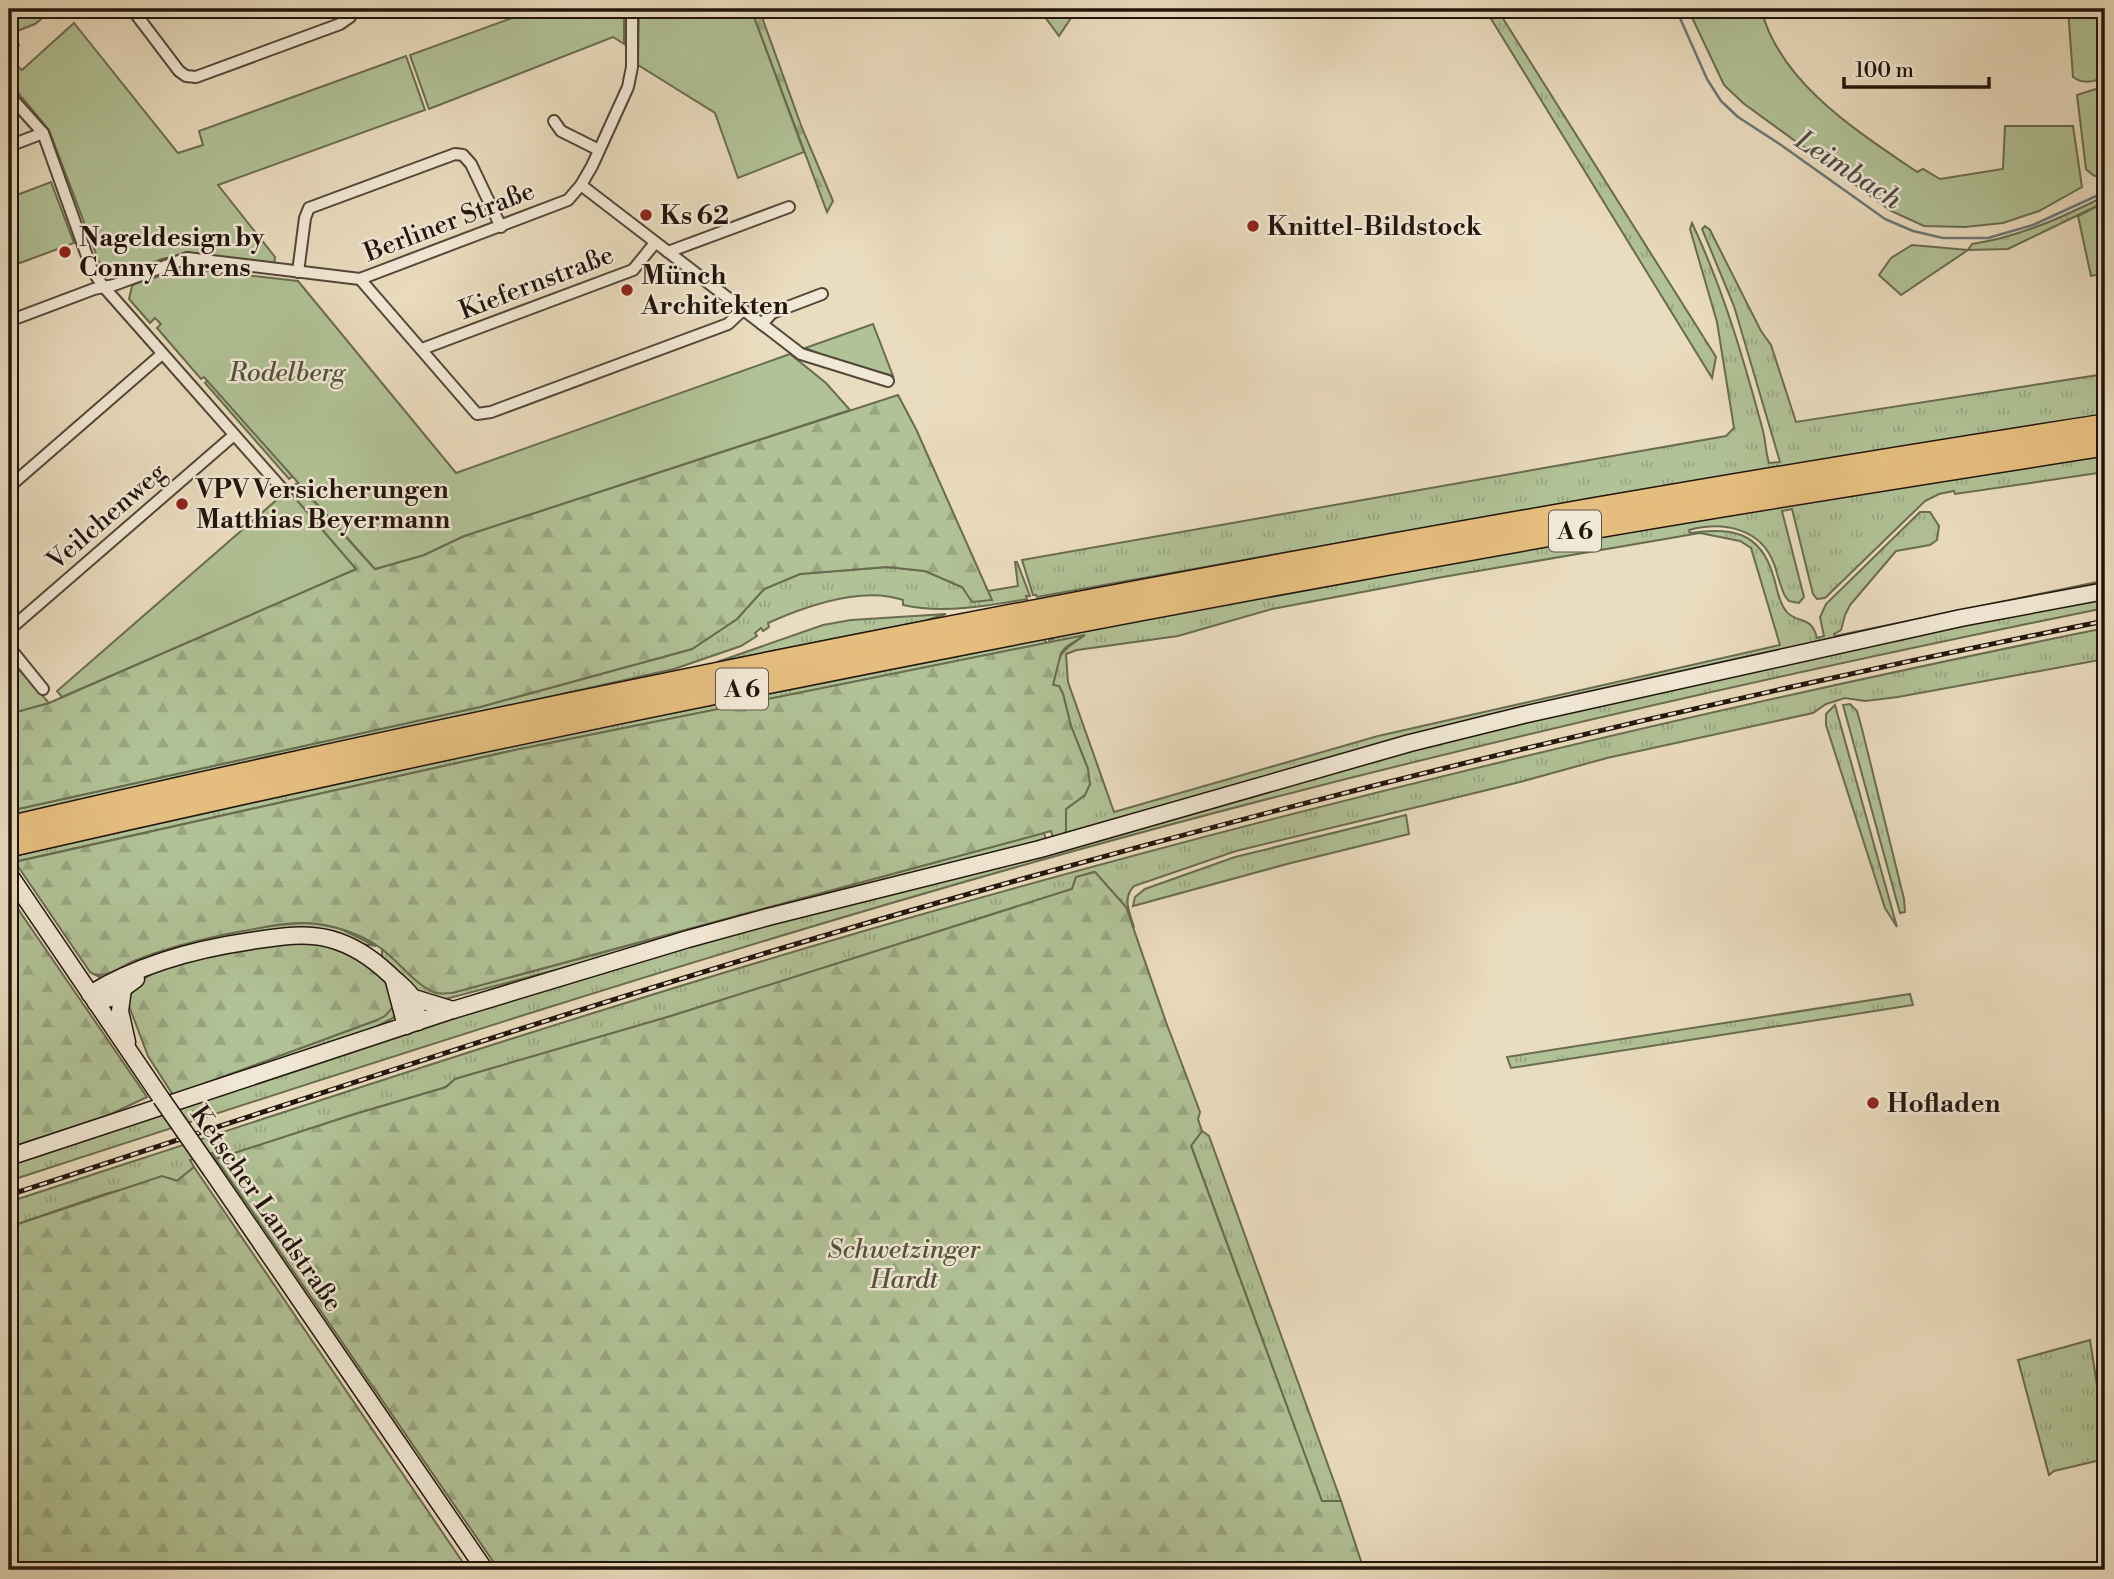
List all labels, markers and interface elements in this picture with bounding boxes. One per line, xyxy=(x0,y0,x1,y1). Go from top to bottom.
scale bar xyxy=(1844,46,1990,90)
text: 100 m xyxy=(1855,58,1914,84)
water label: Leimbach xyxy=(1788,122,1908,218)
street label: Berliner Straße xyxy=(359,175,539,269)
place label: Ks 62 xyxy=(660,200,729,232)
marker: Ks 62 xyxy=(638,207,654,223)
place label: Knittel-Bildstock xyxy=(1267,211,1483,243)
marker: Knittel-Bildstock xyxy=(1245,218,1261,234)
place label: Nageldesign by Conny Ahrens xyxy=(79,222,265,284)
street label: Kiefernstraße xyxy=(455,239,618,327)
marker: Nageldesign by Conny Ahrens xyxy=(57,244,73,260)
place label: Münch Architekten xyxy=(640,260,789,322)
marker: Münch Architekten xyxy=(619,282,635,298)
park label: Rodelberg xyxy=(228,357,347,389)
street label: Veilchenweg xyxy=(40,456,173,578)
place label: VPV Versicherungen Matthias Beyermann xyxy=(195,474,450,536)
marker: VPV Versicherungen Matthias Beyermann xyxy=(174,496,190,512)
road number: A 6 xyxy=(1549,510,1601,552)
road number: A 6 xyxy=(716,668,768,710)
place label: Hofladen xyxy=(1887,1088,2000,1120)
marker: Hofladen xyxy=(1865,1095,1881,1111)
street label: Ketscher Landstraße xyxy=(183,1099,349,1318)
park label: Schwetzinger Hardt xyxy=(828,1234,981,1296)

